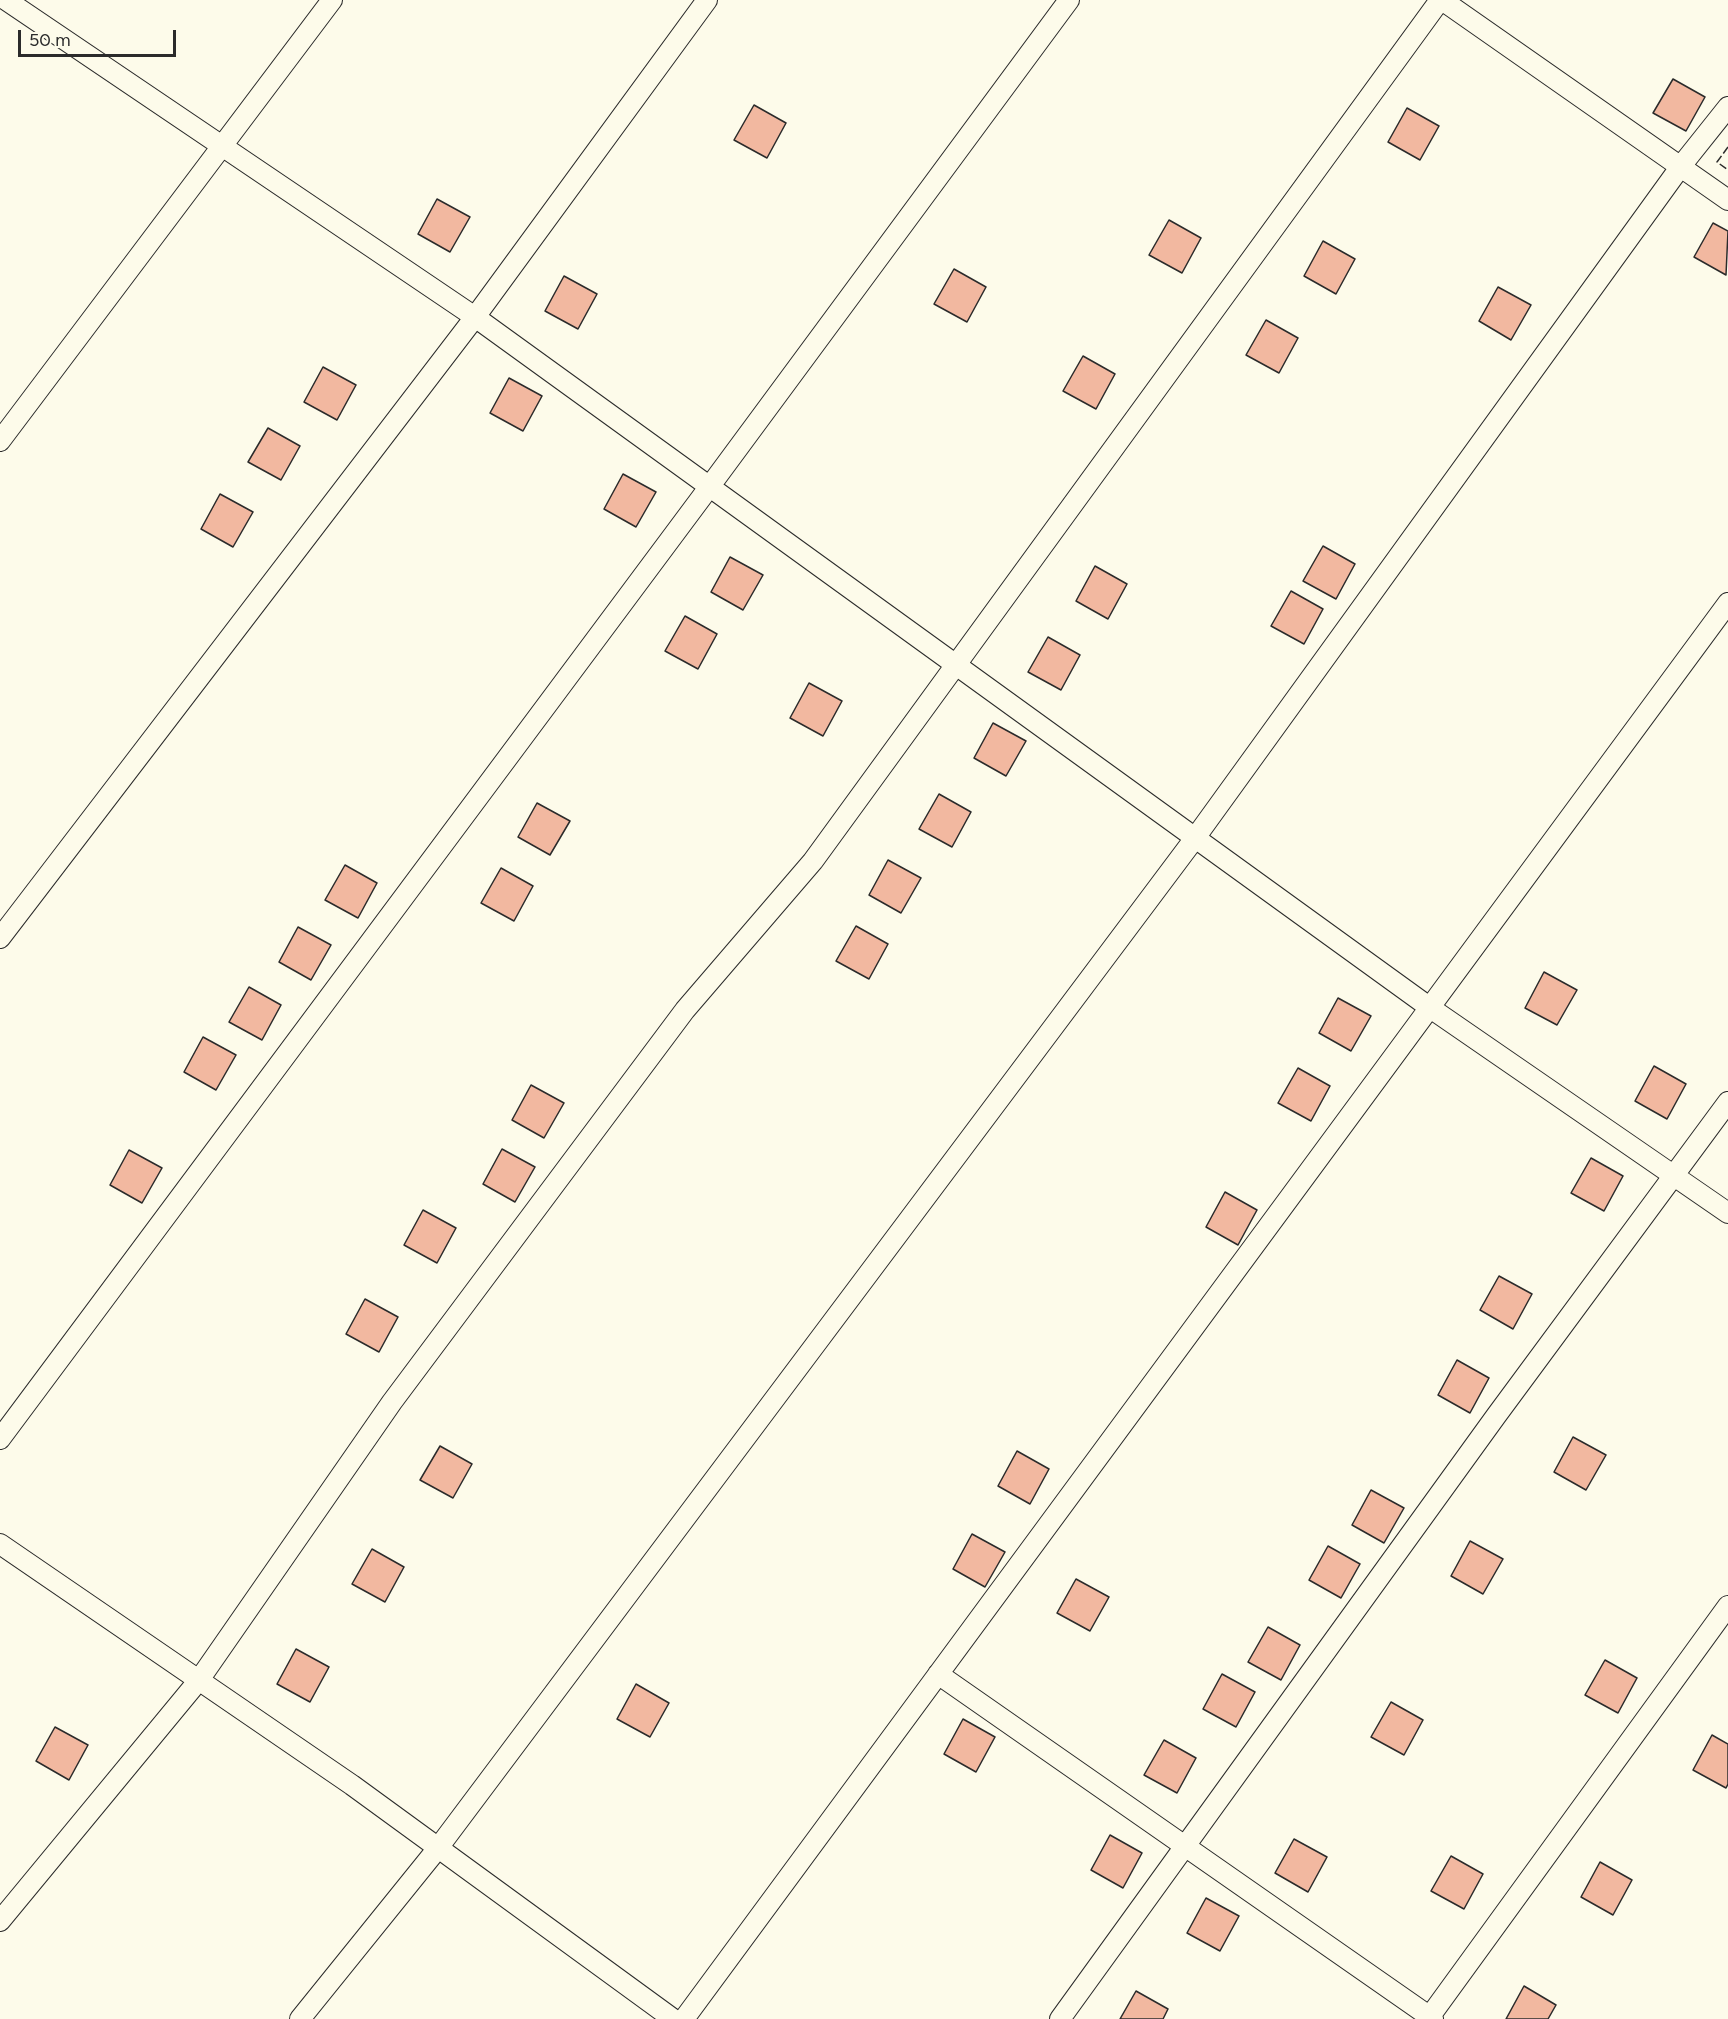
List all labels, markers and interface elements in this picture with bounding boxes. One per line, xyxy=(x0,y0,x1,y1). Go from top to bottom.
scale bar xyxy=(21,18,178,56)
text: 50 m xyxy=(29,29,71,51)

